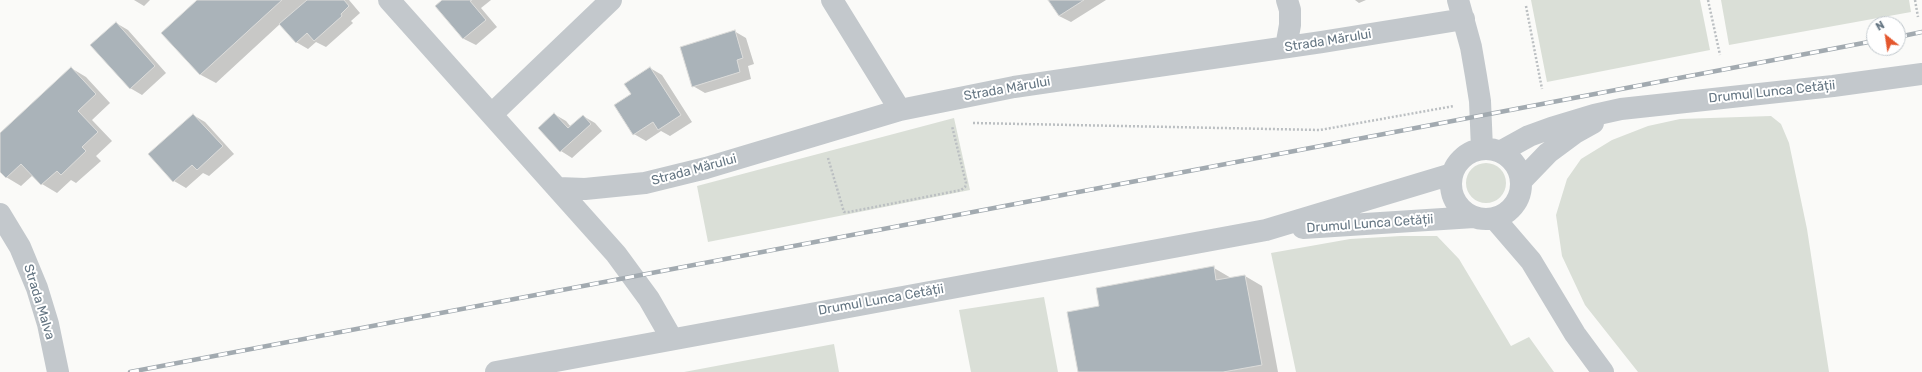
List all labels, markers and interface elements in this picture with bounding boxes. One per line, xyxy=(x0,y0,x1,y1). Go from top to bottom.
north arrow xyxy=(1866,16,1906,56)
text: N xyxy=(1874,18,1887,34)
street label: Strada Mărului xyxy=(1283,26,1373,56)
street label: Strada Mărului xyxy=(962,74,1052,104)
street label: Drumul Lunca Cetății xyxy=(1708,78,1836,106)
street label: Strada Mărului xyxy=(650,151,738,189)
street label: Drumul Lunca Cetății xyxy=(1306,212,1434,236)
street label: Strada Malva xyxy=(20,262,58,342)
street label: Drumul Lunca Cetății xyxy=(817,281,945,319)

